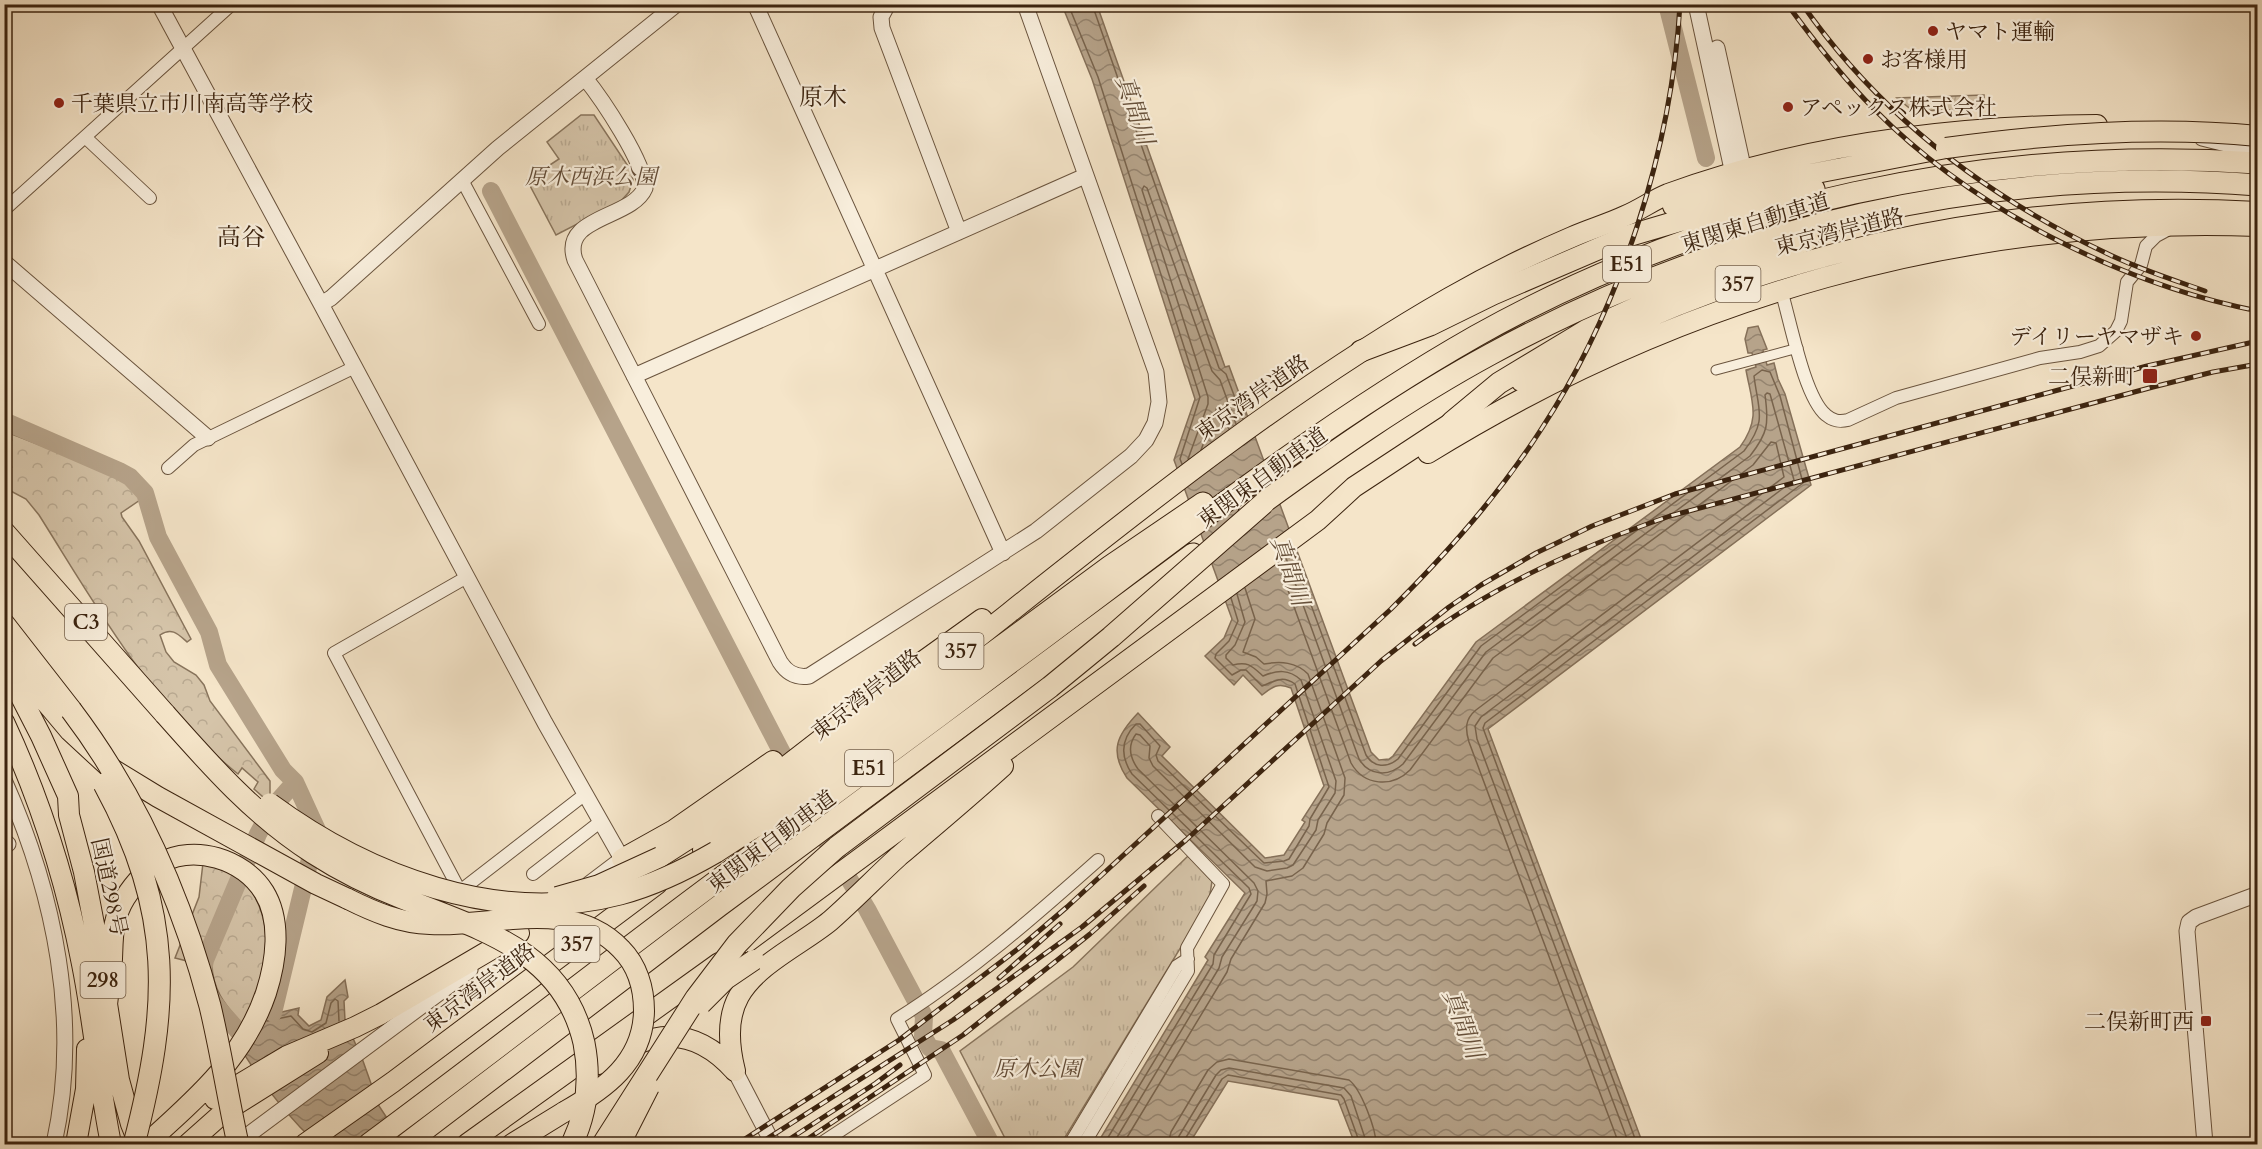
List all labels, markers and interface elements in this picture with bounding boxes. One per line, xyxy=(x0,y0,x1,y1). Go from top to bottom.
place label: ヤマト運輸 xyxy=(1945,17,2055,47)
marker: ヤマト運輸 xyxy=(1926,24,1940,38)
place label: お客様用 xyxy=(1880,45,1968,75)
marker: お客様用 xyxy=(1861,52,1875,66)
water label: 真間川 xyxy=(1107,71,1163,152)
district label: 原木 xyxy=(799,81,847,114)
place label: 千葉県立市川南高等学校 xyxy=(71,89,313,119)
place label: アペックス株式会社 xyxy=(1800,93,1997,123)
marker: 千葉県立市川南高等学校 xyxy=(52,96,66,110)
marker: アペックス株式会社 xyxy=(1781,100,1795,114)
park label: 原木西浜公園 xyxy=(525,162,660,192)
street label: 東関東自動車道 xyxy=(1677,186,1833,260)
street label: 東京湾岸道路 xyxy=(1772,201,1907,262)
district label: 高谷 xyxy=(217,221,265,254)
road number: E51 xyxy=(1603,246,1651,282)
road number: 357 xyxy=(1716,266,1760,302)
place label: デイリーヤマザキ xyxy=(2010,322,2184,352)
marker: デイリーヤマザキ xyxy=(2189,329,2203,343)
street label: 東京湾岸道路 xyxy=(1190,348,1315,448)
place label: 二俣新町 xyxy=(2048,362,2136,392)
marker: 二俣新町 xyxy=(2141,367,2159,385)
street label: 東関東自動車道 xyxy=(1191,420,1334,535)
water label: 真間川 xyxy=(1262,532,1318,613)
road number: C3 xyxy=(65,604,107,640)
road number: 357 xyxy=(938,633,984,669)
street label: 東京湾岸道路 xyxy=(805,642,928,747)
road number: E51 xyxy=(845,750,893,786)
street label: 東関東自動車道 xyxy=(701,783,842,900)
street label: 国道298号 xyxy=(84,835,134,939)
road number: 357 xyxy=(554,926,600,962)
street label: 東京湾岸道路 xyxy=(418,936,541,1040)
road number: 298 xyxy=(80,962,126,998)
water label: 真間川 xyxy=(1434,985,1492,1067)
place label: 二俣新町西 xyxy=(2084,1007,2194,1037)
marker: 二俣新町西 xyxy=(2199,1014,2213,1028)
park label: 原木公園 xyxy=(993,1054,1084,1084)

